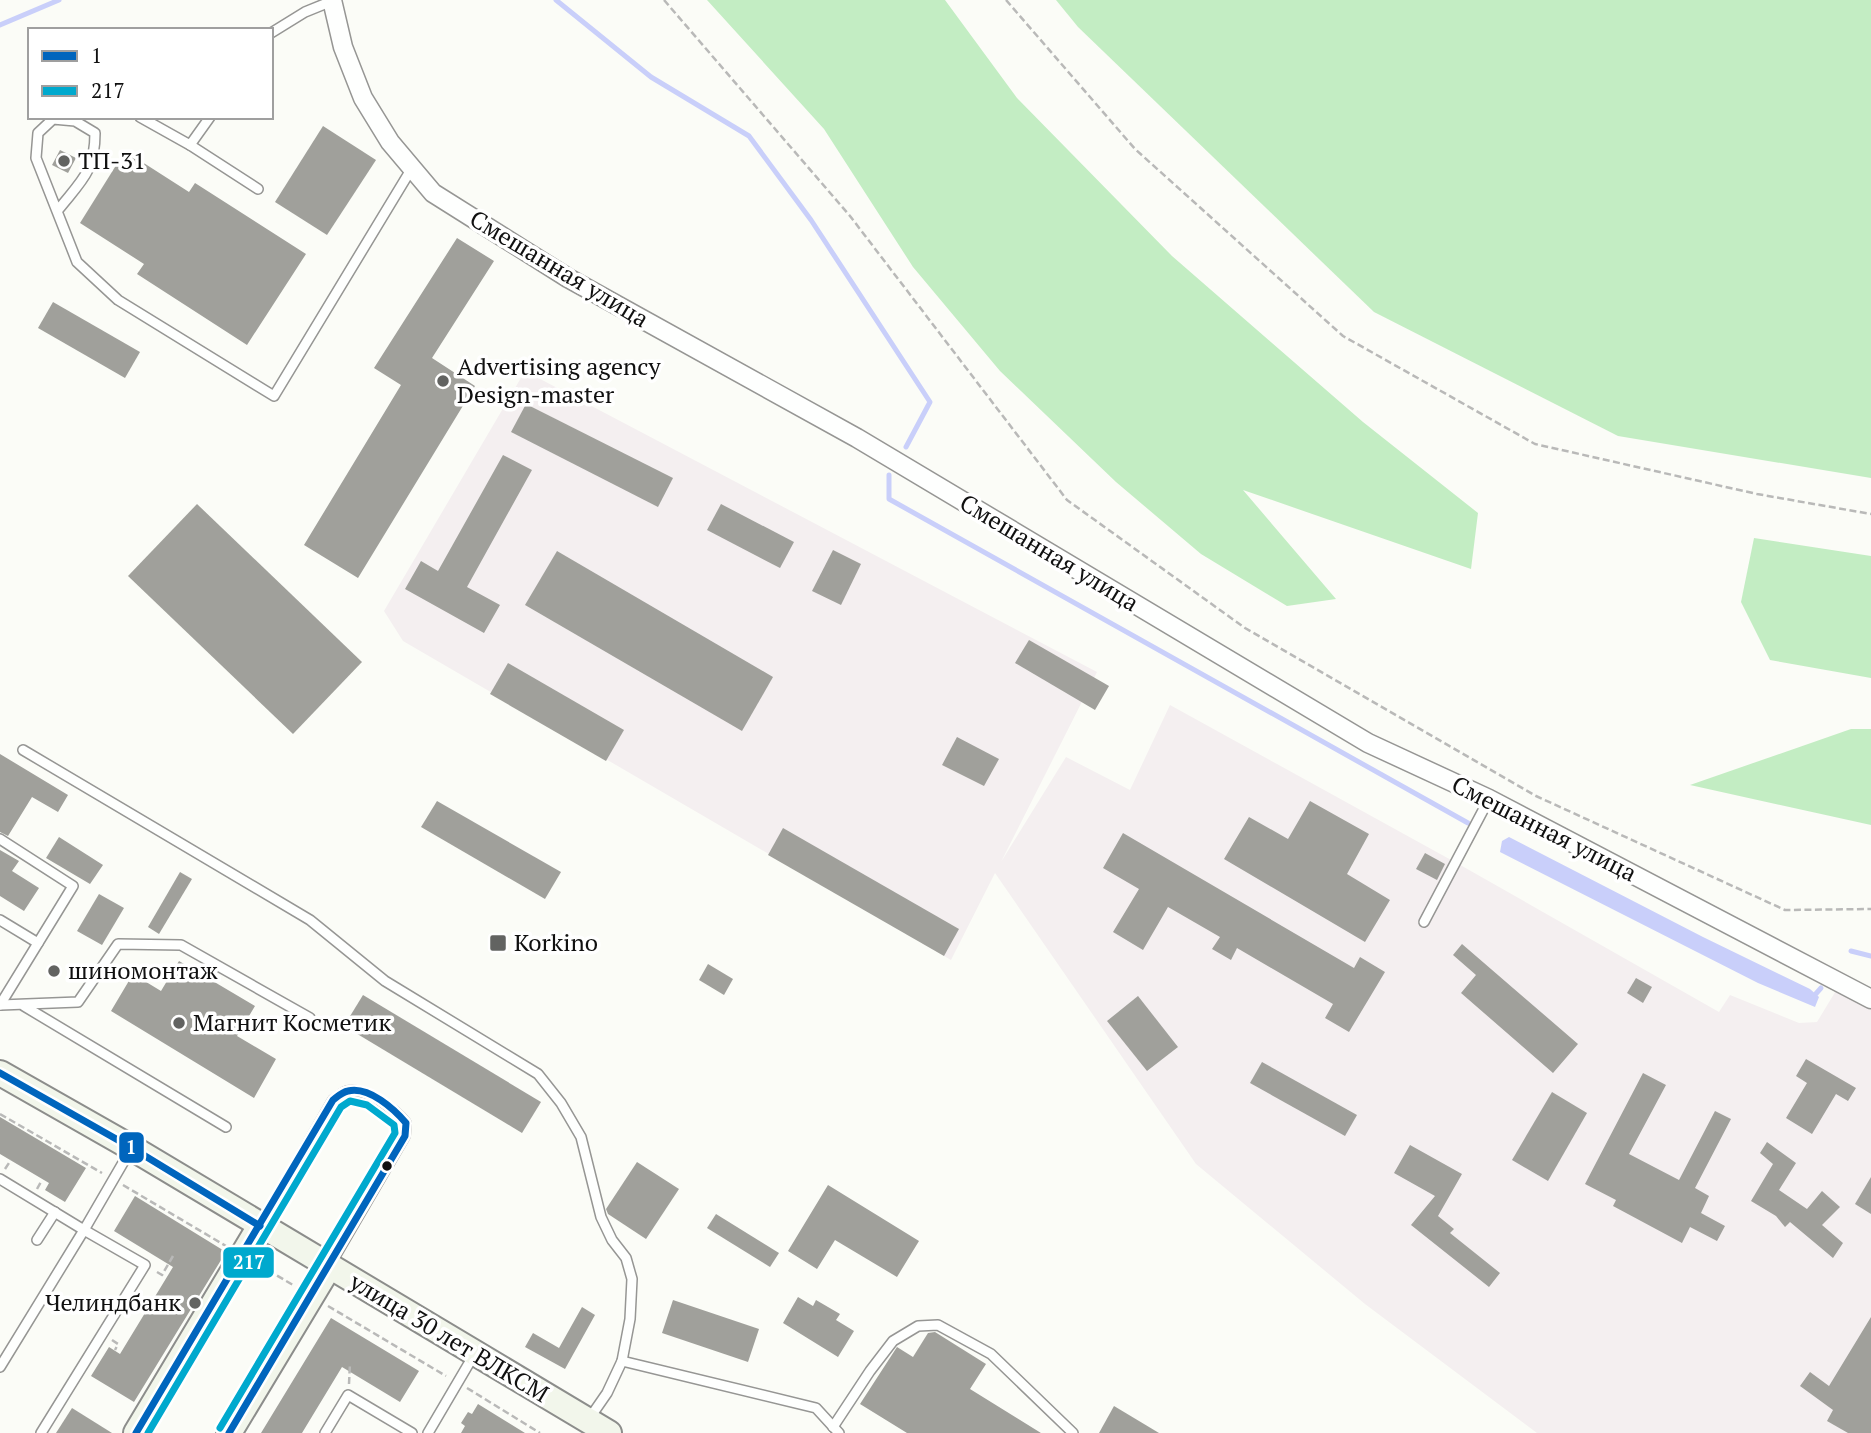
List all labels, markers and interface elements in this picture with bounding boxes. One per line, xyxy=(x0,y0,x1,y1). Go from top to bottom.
legend xyxy=(28,28,273,119)
text: 1 xyxy=(91,41,102,69)
text: 217 xyxy=(91,76,125,104)
place label: ТП-31 xyxy=(78,144,146,176)
marker: ТП-31 xyxy=(56,153,72,169)
street label: Смешанная улица xyxy=(464,202,655,334)
place label: Advertising agency Design-master xyxy=(457,350,661,410)
marker: Advertising agency Design-master xyxy=(435,373,451,389)
street label: Смешанная улица xyxy=(954,486,1145,618)
street label: Смешанная улица xyxy=(1447,768,1642,889)
place label: Korkino xyxy=(514,926,598,958)
marker: Korkino xyxy=(488,933,508,953)
place label: шиномонтаж xyxy=(68,954,218,986)
marker: шиномонтаж xyxy=(46,963,62,979)
place label: Магнит Косметик xyxy=(193,1006,391,1038)
marker: Магнит Косметик xyxy=(171,1015,187,1031)
line badge: 1 xyxy=(118,1131,145,1164)
text: 1 xyxy=(126,1134,136,1159)
unlabelled marker xyxy=(380,1159,394,1173)
line badge: 217 xyxy=(222,1246,275,1279)
text: 217 xyxy=(233,1249,265,1274)
street label: улица 30 лет ВЛКСМ xyxy=(343,1265,555,1409)
place label: Челиндбанк xyxy=(45,1286,181,1318)
marker: Челиндбанк xyxy=(187,1295,203,1311)

